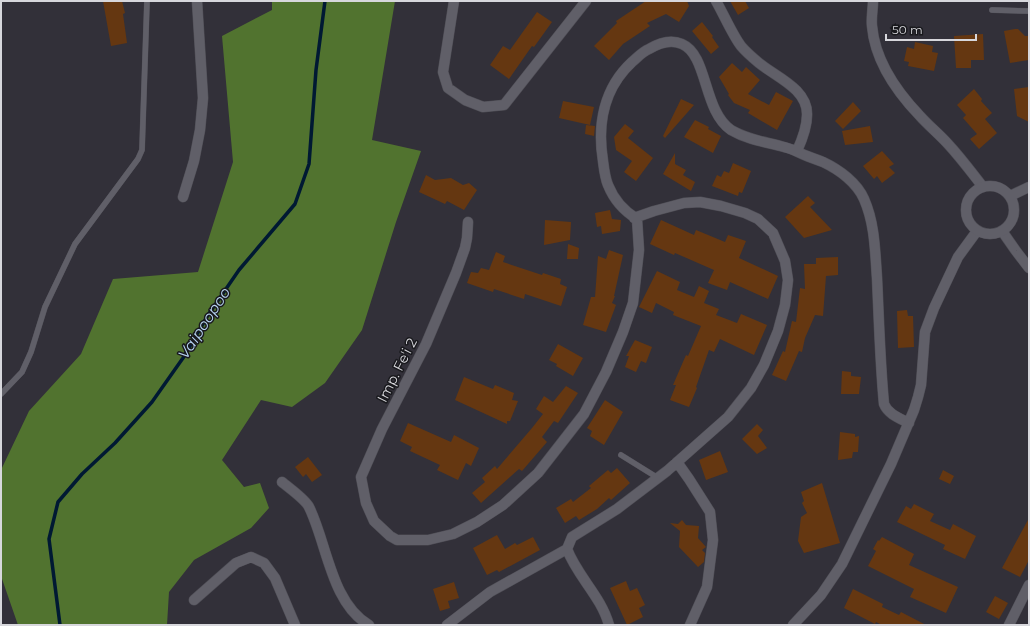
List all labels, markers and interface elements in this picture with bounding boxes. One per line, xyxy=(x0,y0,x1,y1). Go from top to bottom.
scale bar xyxy=(886,16,976,42)
text: 50 m xyxy=(892,22,923,37)
water label: Vaipoopoo xyxy=(174,284,234,362)
street label: Imp. Fe'i 2 xyxy=(373,335,421,405)

